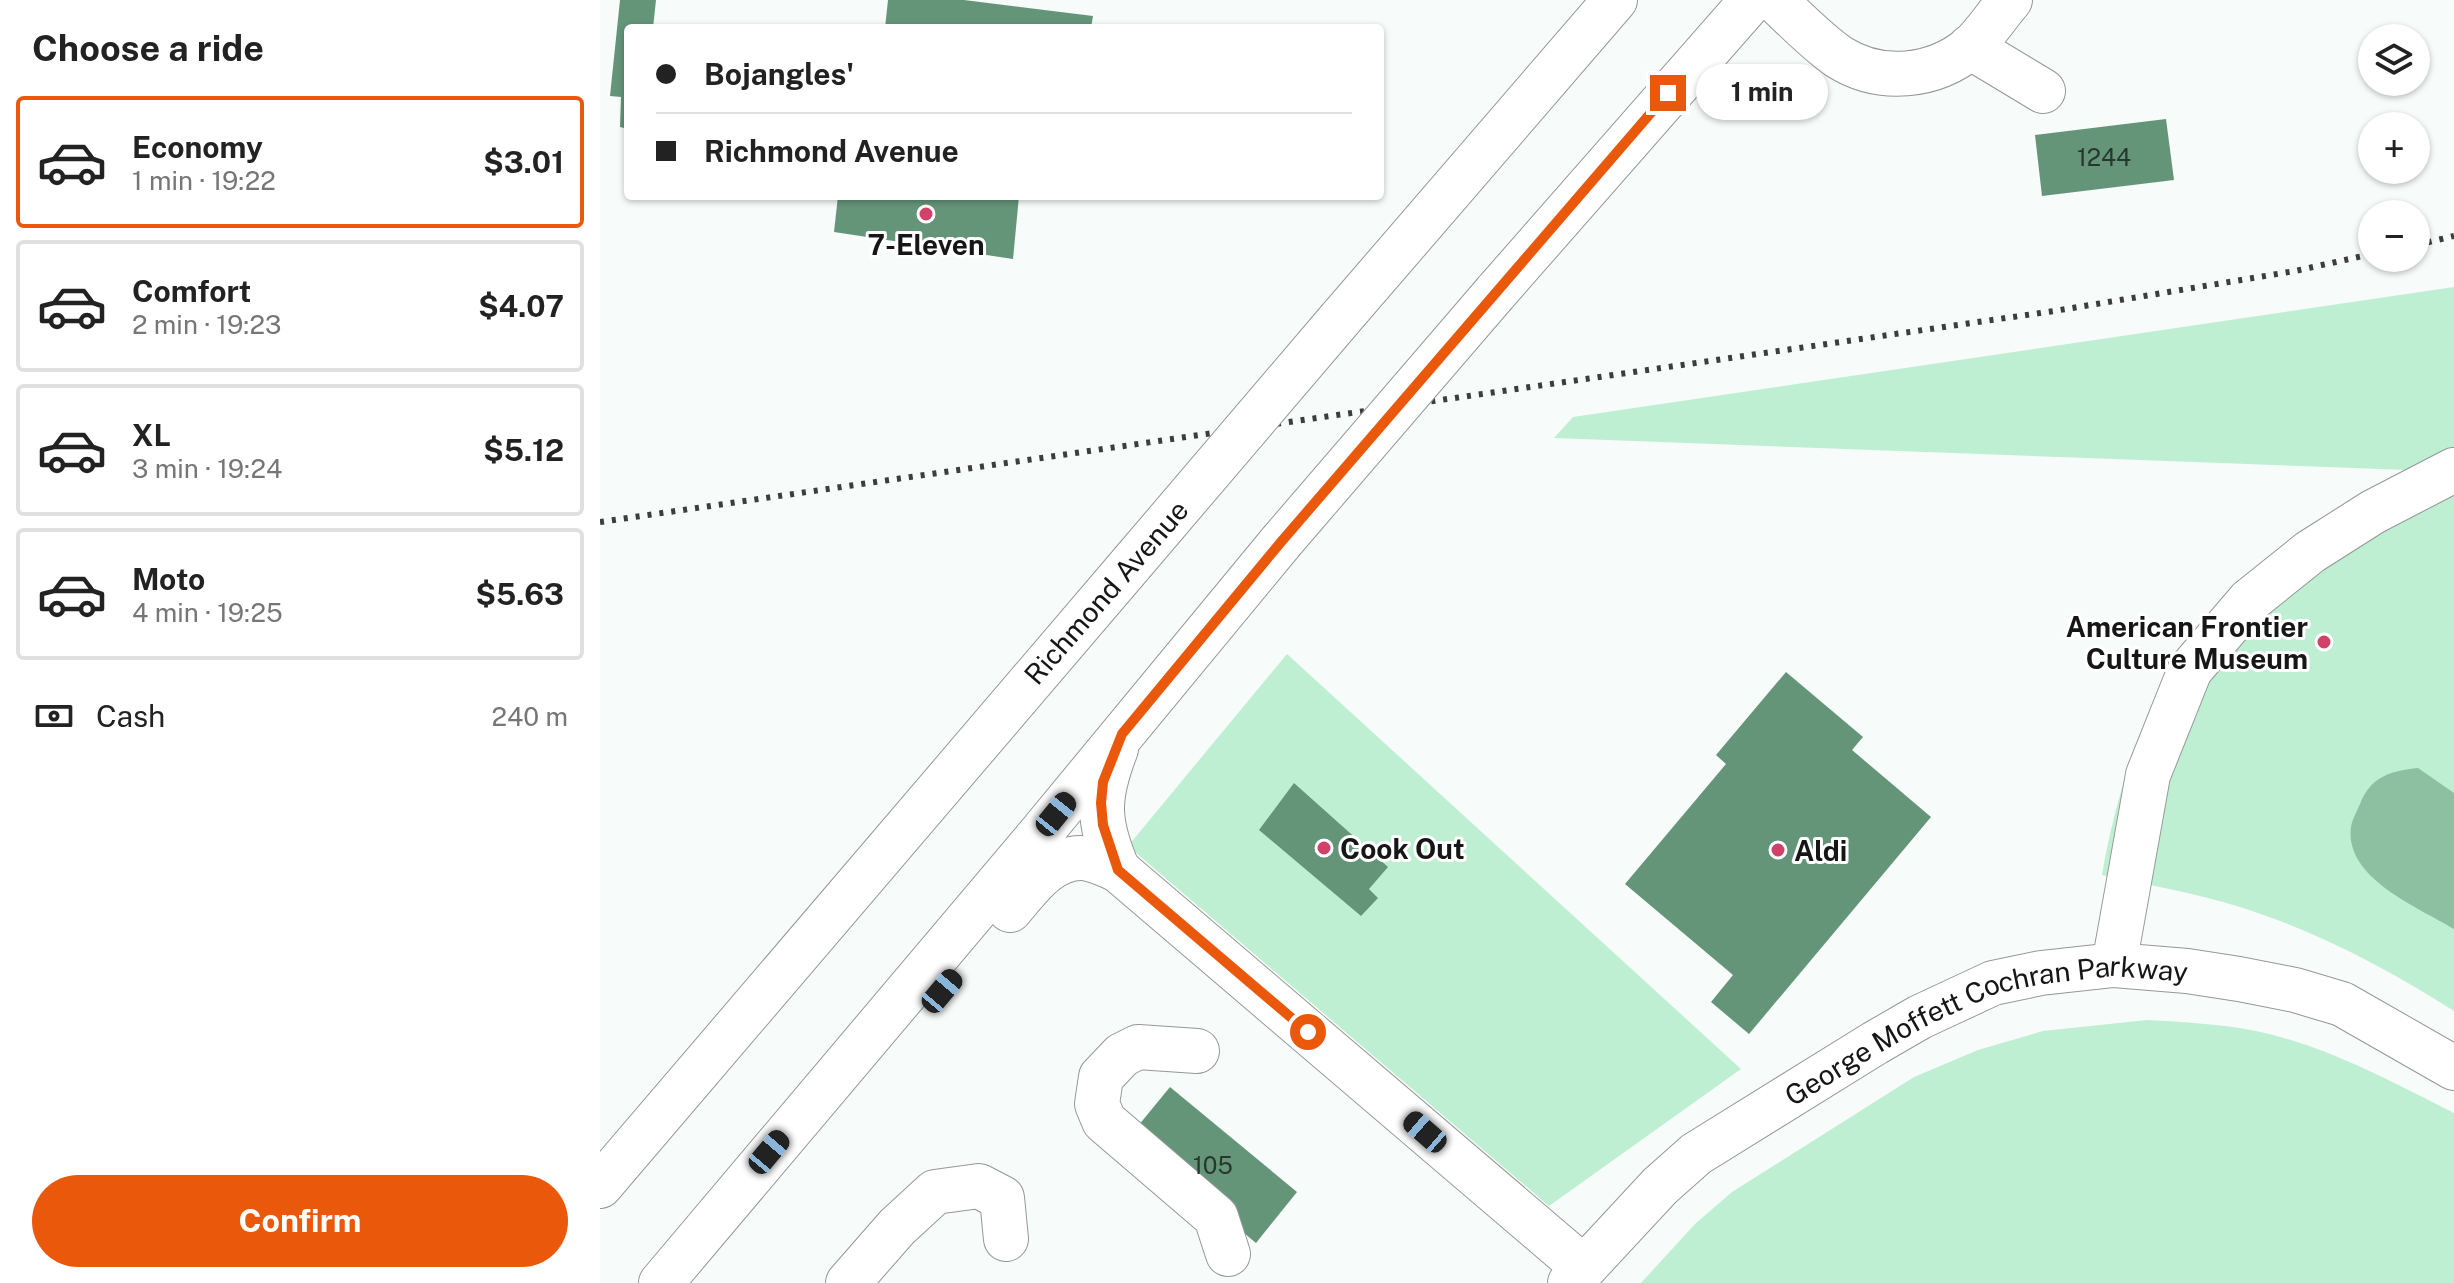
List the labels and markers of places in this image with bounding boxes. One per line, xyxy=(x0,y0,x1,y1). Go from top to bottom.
marker: 7-Eleven xyxy=(917,205,935,223)
place label: 7-Eleven xyxy=(867,228,985,261)
place label: American Frontier Culture Museum xyxy=(2066,610,2308,675)
marker: American Frontier Culture Museum xyxy=(2315,633,2333,651)
place label: Cook Out xyxy=(1340,832,1465,865)
place label: Aldi xyxy=(1794,834,1847,867)
marker: Cook Out xyxy=(1315,839,1333,857)
marker: Aldi xyxy=(1769,841,1787,859)

